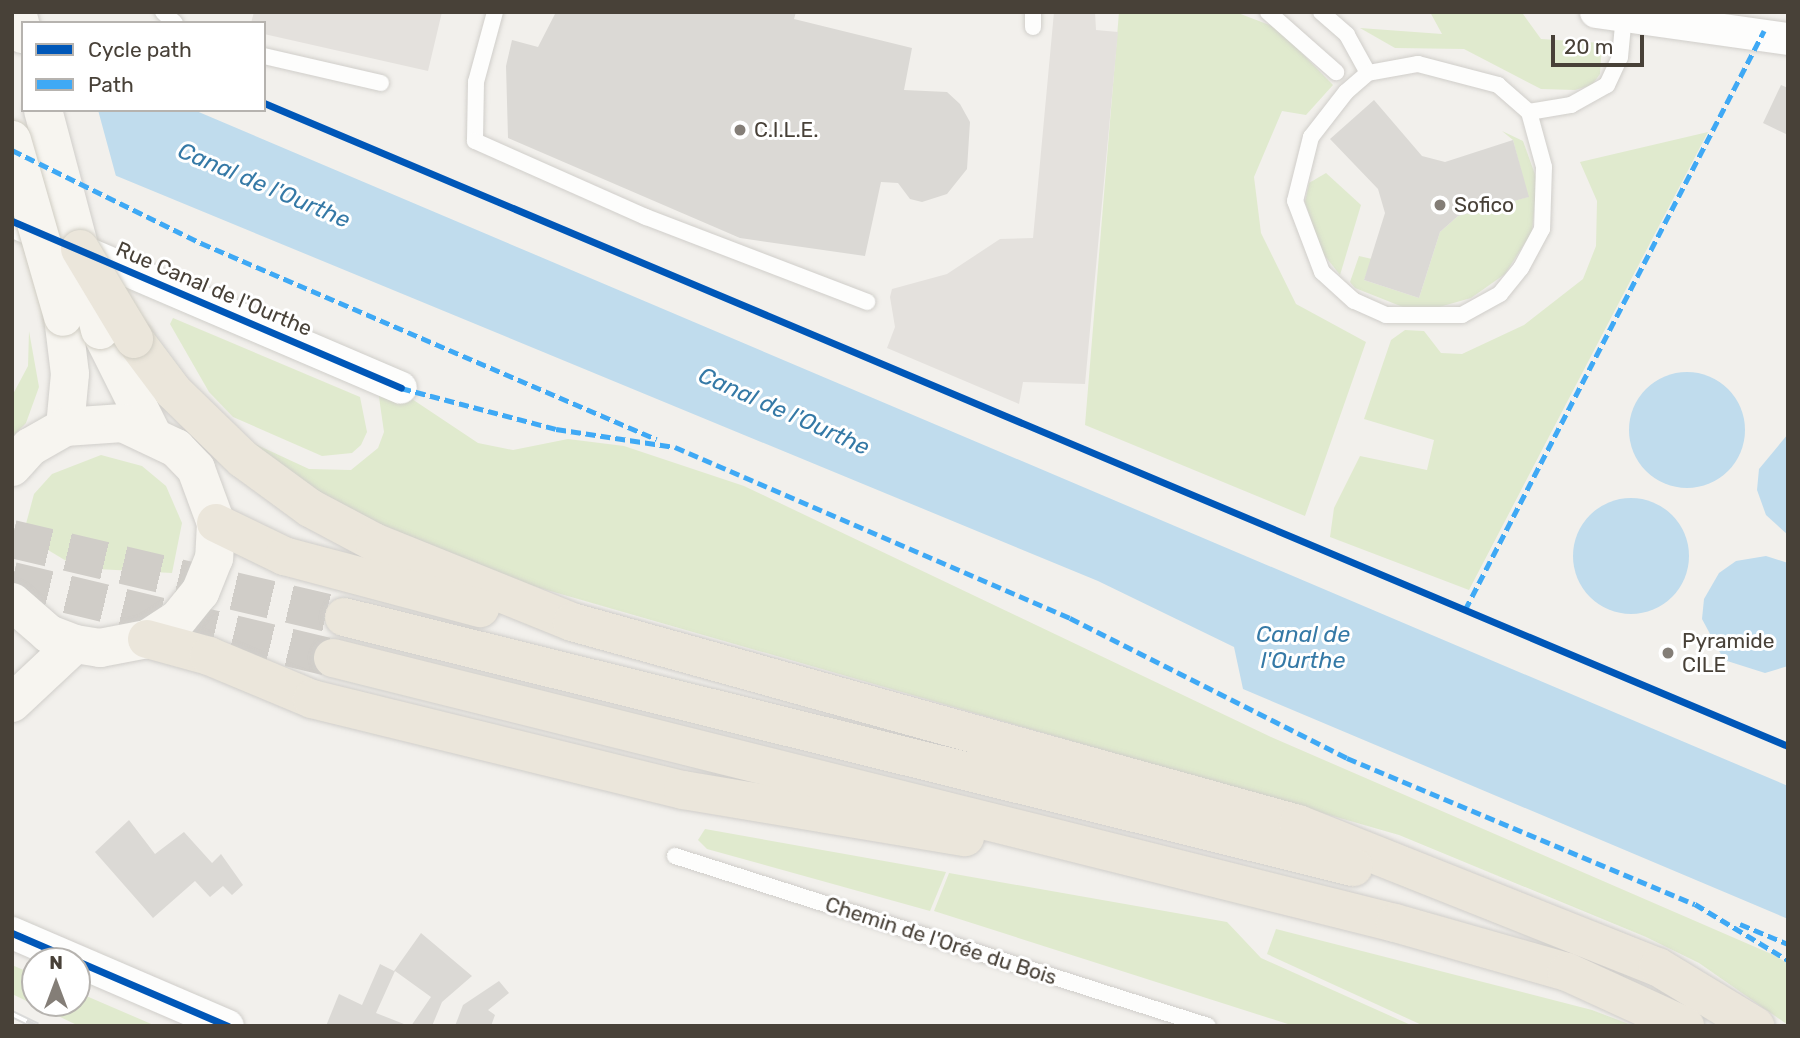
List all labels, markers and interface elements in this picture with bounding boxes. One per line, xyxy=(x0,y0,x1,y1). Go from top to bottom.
legend xyxy=(21,21,266,112)
scale bar xyxy=(1555,21,1648,65)
text: 20 m xyxy=(1564,34,1613,59)
text: Cycle path xyxy=(88,37,192,62)
text: Path xyxy=(88,72,134,97)
place label: C.I.L.E. xyxy=(754,117,819,143)
marker: C.I.L.E. xyxy=(732,122,748,138)
water label: Canal de l'Ourthe xyxy=(174,136,354,234)
place label: Sofico xyxy=(1454,192,1514,218)
marker: Sofico xyxy=(1432,197,1448,213)
street label: Rue Canal de l'Ourthe xyxy=(112,236,316,342)
water label: Canal de l'Ourthe xyxy=(694,361,874,461)
water label: Canal de l'Ourthe xyxy=(1256,620,1350,674)
place label: Pyramide CILE xyxy=(1682,628,1774,678)
marker: Pyramide CILE xyxy=(1660,645,1676,661)
street label: Chemin de l'Orée du Bois xyxy=(822,892,1060,990)
north arrow xyxy=(21,947,91,1017)
text: N xyxy=(49,951,63,974)

